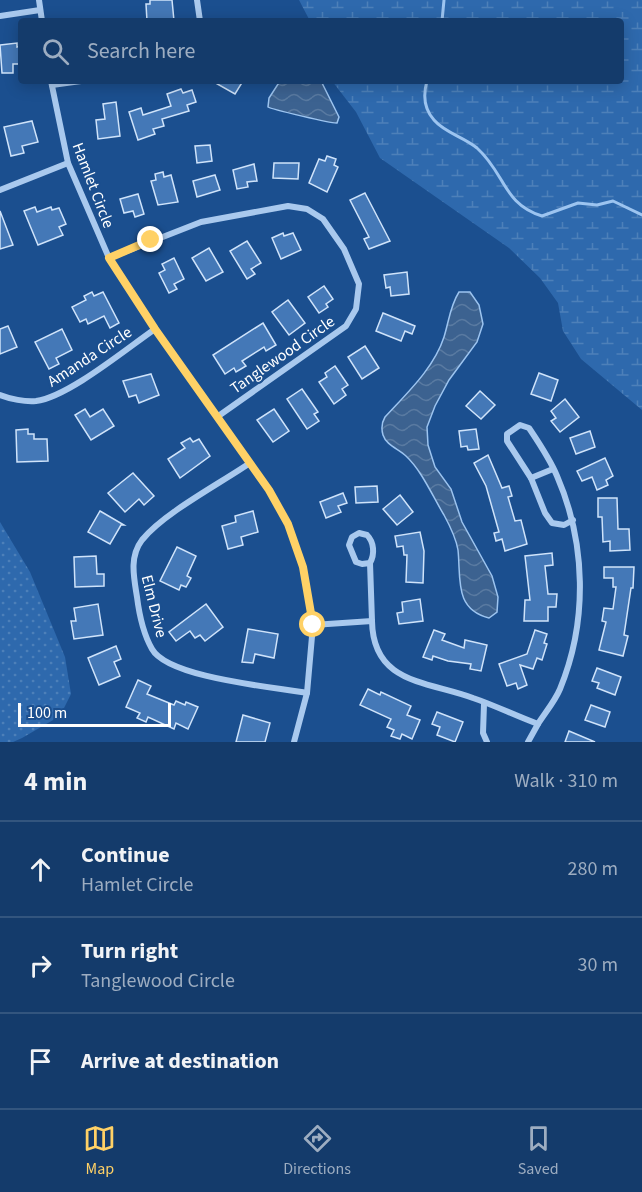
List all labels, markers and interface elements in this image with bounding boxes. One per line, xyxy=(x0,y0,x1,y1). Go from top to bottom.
search box xyxy=(18,18,624,84)
icon: search xyxy=(39,35,72,68)
text: Search here xyxy=(87,35,195,67)
street label: Hamlet Circle xyxy=(67,139,119,231)
route end xyxy=(137,226,163,252)
street label: Tanglewood Circle xyxy=(226,310,339,399)
street label: Amanda Circle xyxy=(43,321,136,392)
street label: Elm Drive xyxy=(136,573,172,640)
route start xyxy=(299,611,325,637)
scale bar xyxy=(18,700,171,728)
text: 100 m xyxy=(27,702,67,724)
text: 4 min xyxy=(24,763,87,800)
text: Walk · 310 m xyxy=(514,767,618,795)
text: Continue xyxy=(81,839,170,871)
icon: ahead xyxy=(24,853,57,886)
text: 280 m xyxy=(568,855,618,883)
text: Hamlet Circle xyxy=(81,871,194,899)
text: Turn right xyxy=(81,935,178,967)
icon: right xyxy=(24,949,57,982)
text: 30 m xyxy=(578,951,618,979)
text: Tanglewood Circle xyxy=(81,967,235,995)
icon: arrive xyxy=(24,1045,57,1078)
text: Arrive at destination xyxy=(81,1045,279,1077)
tab: Map xyxy=(83,1122,116,1180)
tab: Directions xyxy=(283,1122,351,1180)
tab: Saved xyxy=(518,1122,559,1180)

